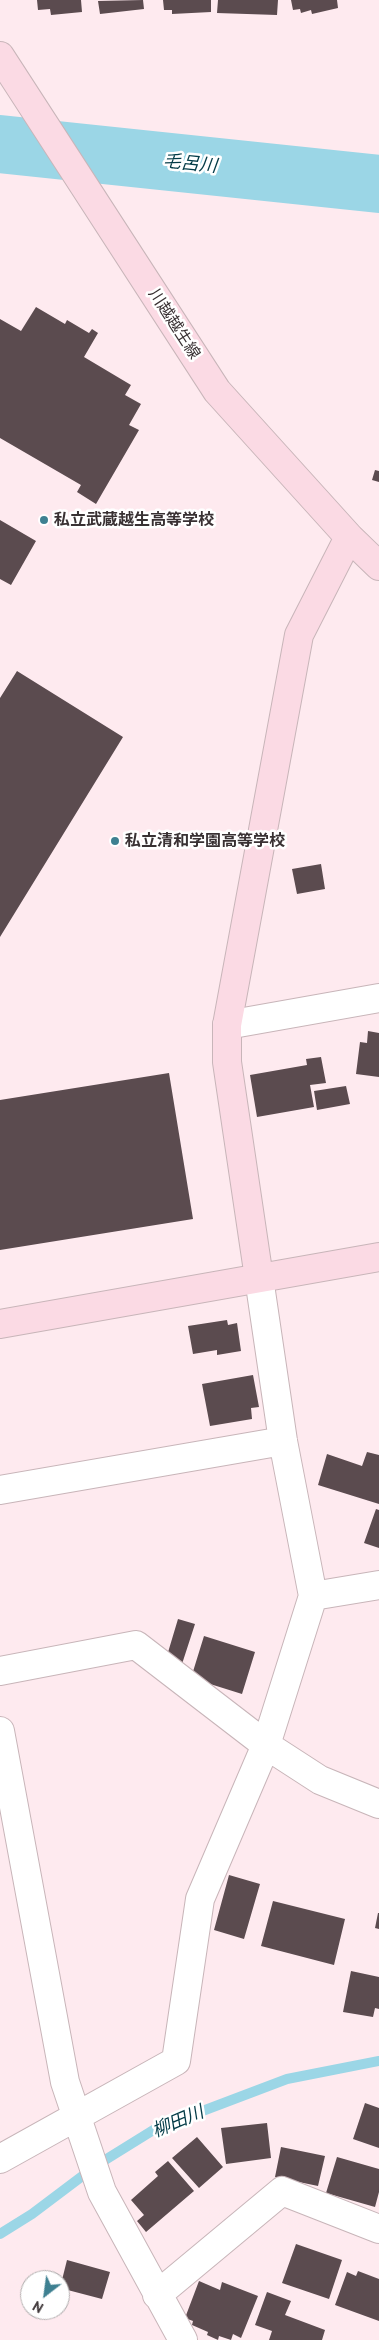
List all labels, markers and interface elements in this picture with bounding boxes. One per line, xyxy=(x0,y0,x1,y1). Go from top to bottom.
water label: 毛呂川 xyxy=(162,150,218,178)
street label: 川越越生線 xyxy=(144,285,204,363)
place label: 私立武蔵越生高等学校 xyxy=(54,510,214,530)
marker: 私立武蔵越生高等学校 xyxy=(38,514,50,526)
place label: 私立清和学園高等学校 xyxy=(125,831,285,851)
marker: 私立清和学園高等学校 xyxy=(109,835,121,847)
water label: 柳田川 xyxy=(149,2102,207,2142)
north arrow xyxy=(20,2270,70,2320)
text: N xyxy=(30,2297,46,2317)

